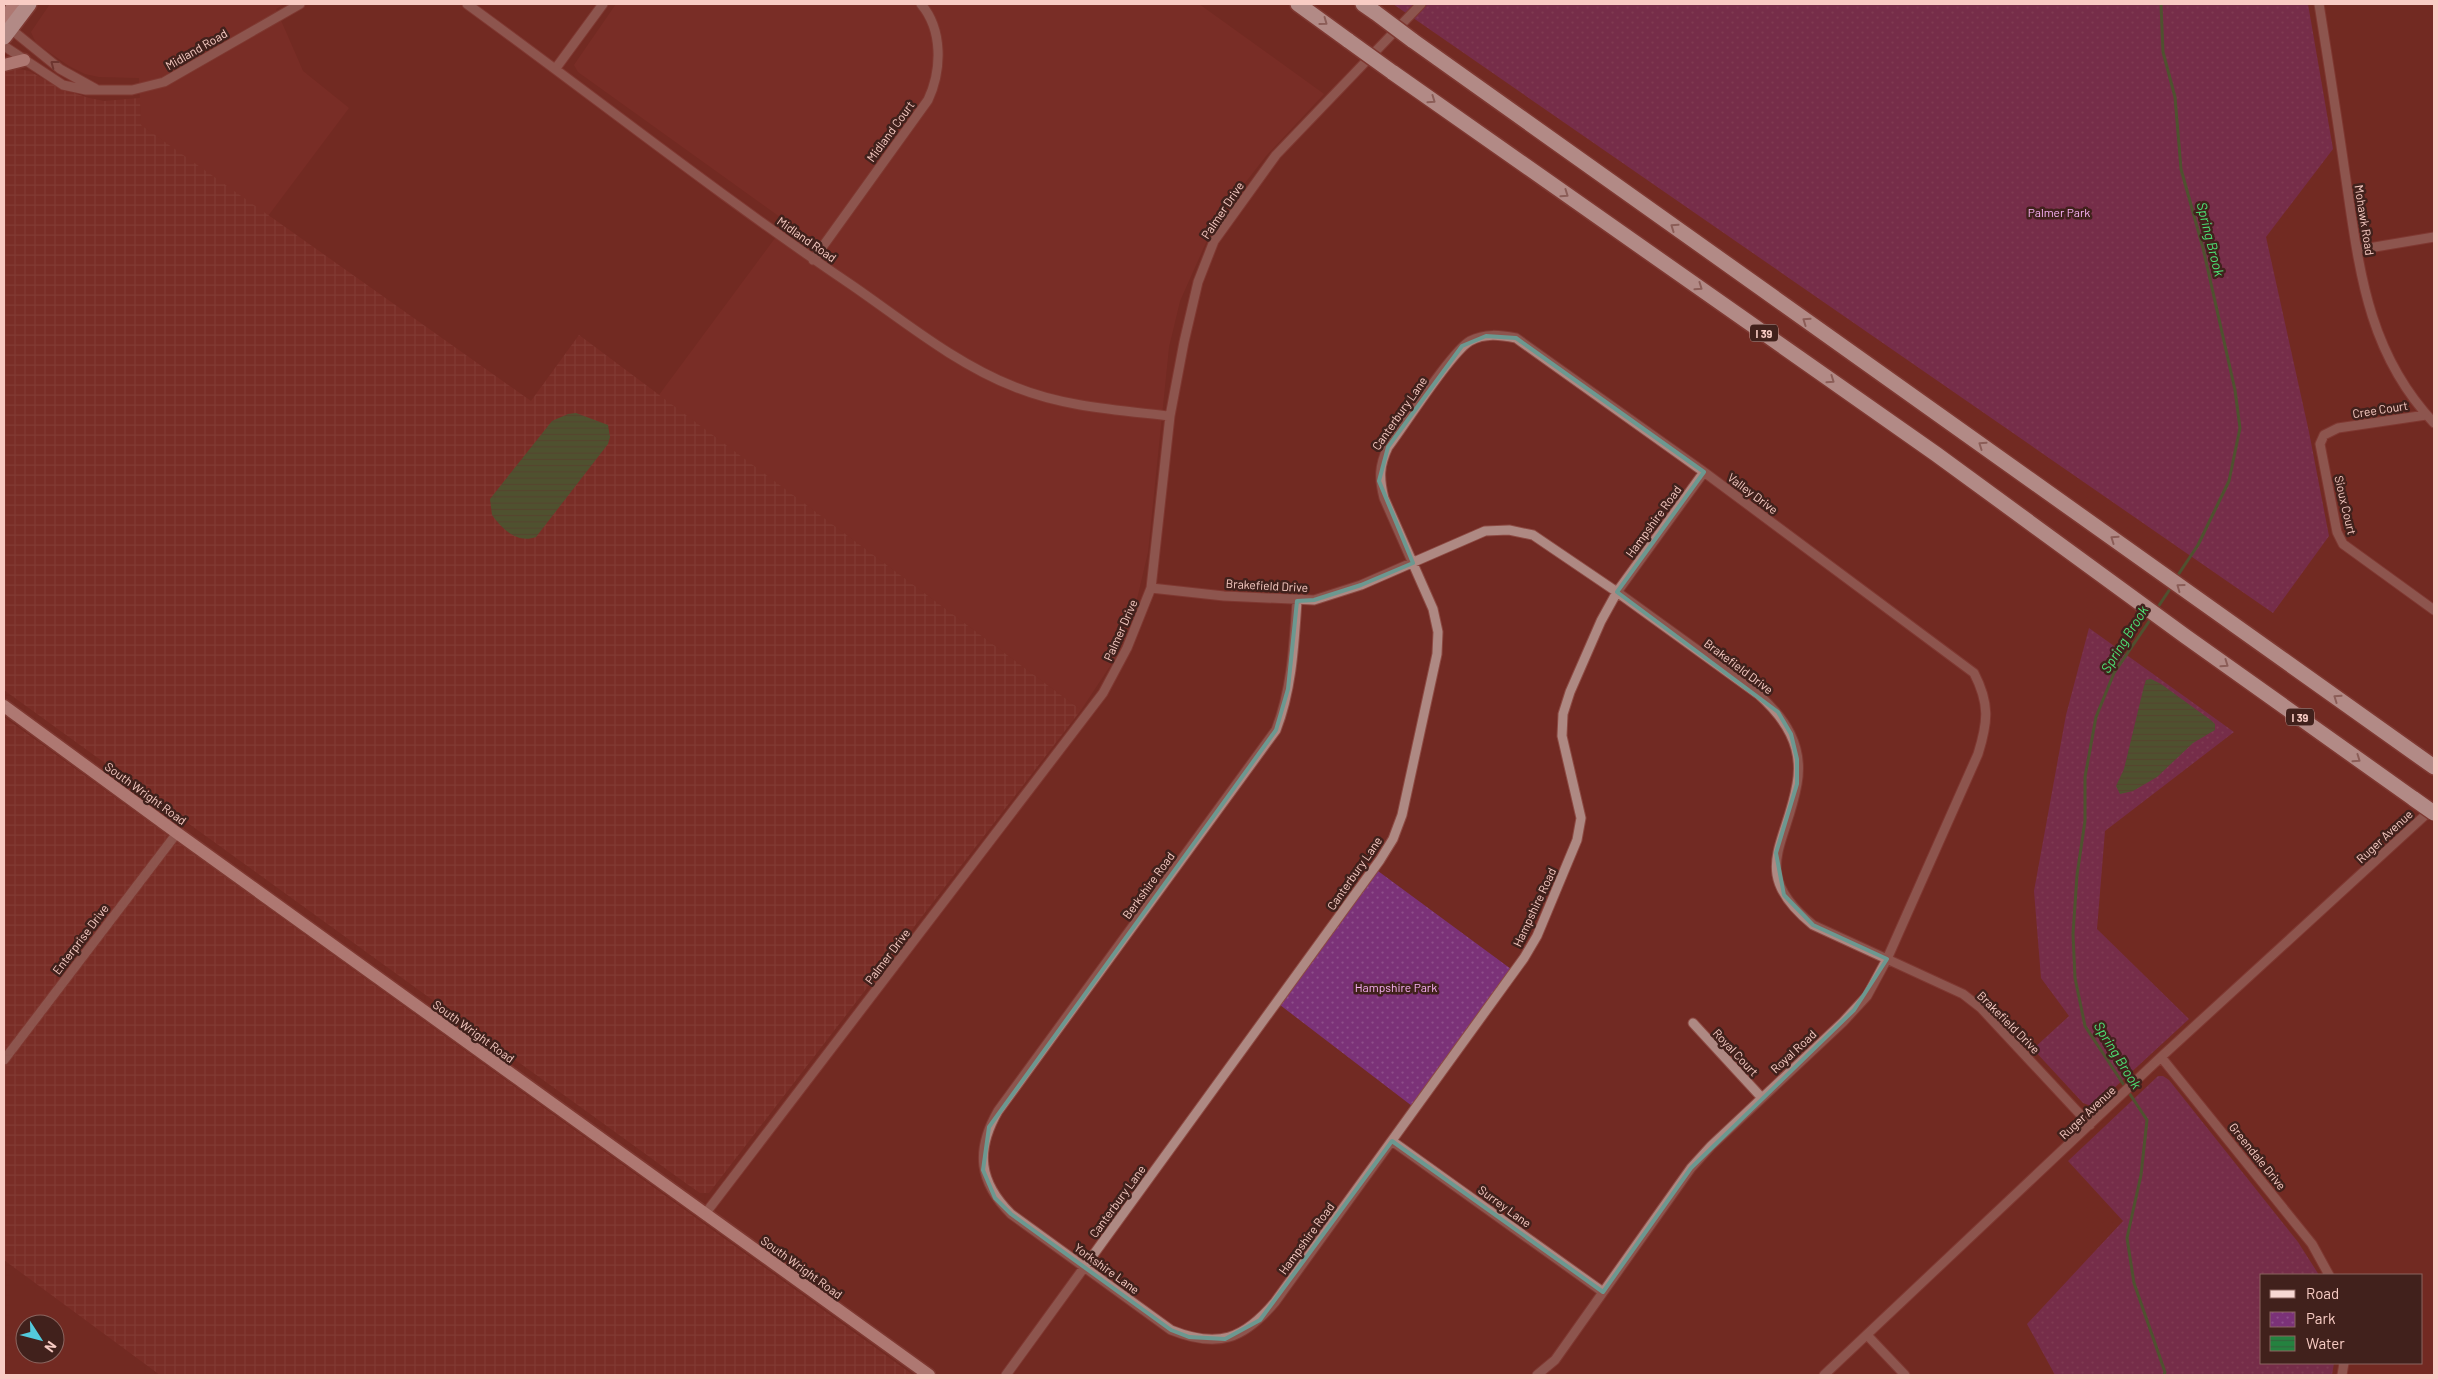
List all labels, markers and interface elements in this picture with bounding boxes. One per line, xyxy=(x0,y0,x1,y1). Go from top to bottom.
one-way arrow xyxy=(1318,16,1328,25)
street label: Midland Road xyxy=(163,26,229,72)
one-way arrow xyxy=(50,61,60,70)
one-way arrow xyxy=(1427,94,1436,103)
street label: Midland Court xyxy=(863,98,917,164)
street label: Palmer Drive xyxy=(1198,179,1246,241)
street label: Mohawk Road xyxy=(2353,184,2377,256)
one-way arrow xyxy=(1560,188,1569,197)
water label: Spring Brook xyxy=(2194,200,2229,278)
park label: Palmer Park xyxy=(2028,205,2090,219)
street label: Midland Road xyxy=(775,213,839,265)
one-way arrow xyxy=(1670,224,1680,233)
one-way arrow xyxy=(1693,281,1702,290)
one-way arrow xyxy=(1802,318,1812,327)
road number: I 39 xyxy=(1750,324,1778,342)
street label: Canterbury Lane xyxy=(1369,374,1429,452)
one-way arrow xyxy=(1826,374,1835,383)
street label: Cree Court xyxy=(2351,398,2409,420)
one-way arrow xyxy=(1978,442,1987,451)
street label: Valley Drive xyxy=(1725,470,1781,516)
street label: Sioux Court xyxy=(2332,474,2360,536)
street label: Hampshire Road xyxy=(1622,482,1684,560)
one-way arrow xyxy=(2111,537,2120,545)
street label: Brakefield Drive xyxy=(1226,576,1308,594)
one-way arrow xyxy=(2177,584,2186,593)
street label: Palmer Drive xyxy=(1100,597,1140,663)
water label: Spring Brook xyxy=(2097,602,2151,676)
street label: Brakefield Drive xyxy=(1702,636,1776,696)
one-way arrow xyxy=(2219,658,2229,667)
one-way arrow xyxy=(2334,695,2343,704)
road number: I 39 xyxy=(2286,709,2314,726)
one-way arrow xyxy=(2352,752,2361,762)
street label: South Wright Road xyxy=(103,759,189,827)
street label: Ruger Avenue xyxy=(2353,806,2415,866)
street label: Canterbury Lane xyxy=(1324,834,1384,912)
street label: Berkshire Road xyxy=(1119,849,1177,921)
street label: Hampshire Road xyxy=(1510,865,1558,949)
street label: Enterprise Drive xyxy=(49,901,111,977)
street label: Palmer Drive xyxy=(862,926,912,986)
park label: Hampshire Park xyxy=(1355,980,1437,994)
street label: Brakefield Drive xyxy=(1975,988,2043,1056)
street label: South Wright Road xyxy=(431,997,517,1065)
water label: Spring Brook xyxy=(2091,1018,2145,1092)
street label: Royal Court xyxy=(1711,1025,1761,1079)
street label: Royal Road xyxy=(1767,1026,1819,1076)
street label: Ruger Avenue xyxy=(2056,1082,2118,1142)
street label: Greendale Drive xyxy=(2227,1120,2289,1192)
street label: Canterbury Lane xyxy=(1086,1162,1148,1240)
street label: Surrey Lane xyxy=(1476,1182,1534,1230)
street label: Hampshire Road xyxy=(1275,1199,1337,1277)
street label: South Wright Road xyxy=(759,1233,845,1301)
street label: Yorkshire Lane xyxy=(1072,1240,1142,1296)
legend xyxy=(2260,1274,2423,1364)
text: Road xyxy=(2306,1284,2339,1302)
text: Park xyxy=(2306,1309,2336,1327)
north arrow xyxy=(15,1314,65,1364)
text: Water xyxy=(2306,1334,2345,1352)
text: N xyxy=(41,1338,61,1356)

